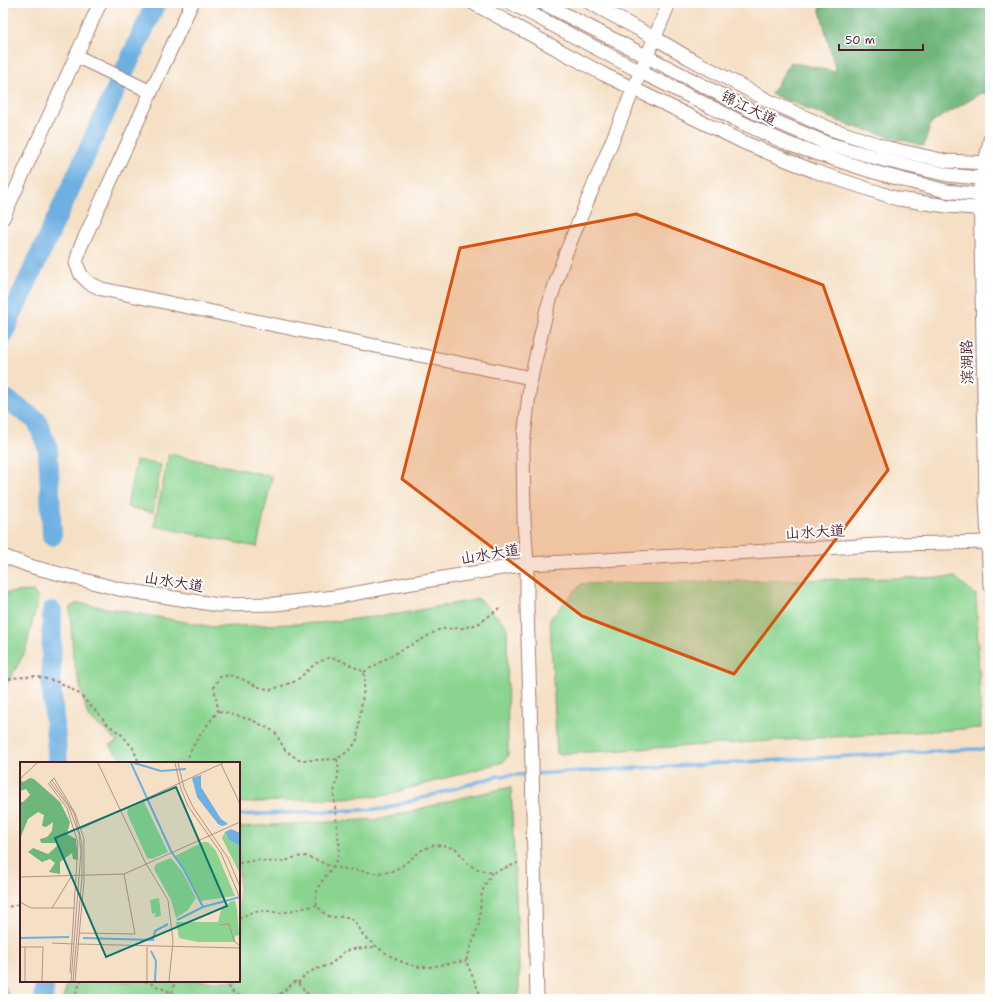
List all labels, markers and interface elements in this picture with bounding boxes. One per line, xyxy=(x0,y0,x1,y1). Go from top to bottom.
scale bar xyxy=(839,26,923,52)
text: 50 m xyxy=(845,32,875,48)
street label: 锦江大道 xyxy=(718,86,780,130)
street label: 滨湖路 xyxy=(957,339,977,385)
street label: 山水大道 xyxy=(785,520,845,544)
street label: 山水大道 xyxy=(459,539,521,569)
street label: 山水大道 xyxy=(143,567,205,597)
inset map xyxy=(20,762,240,982)

